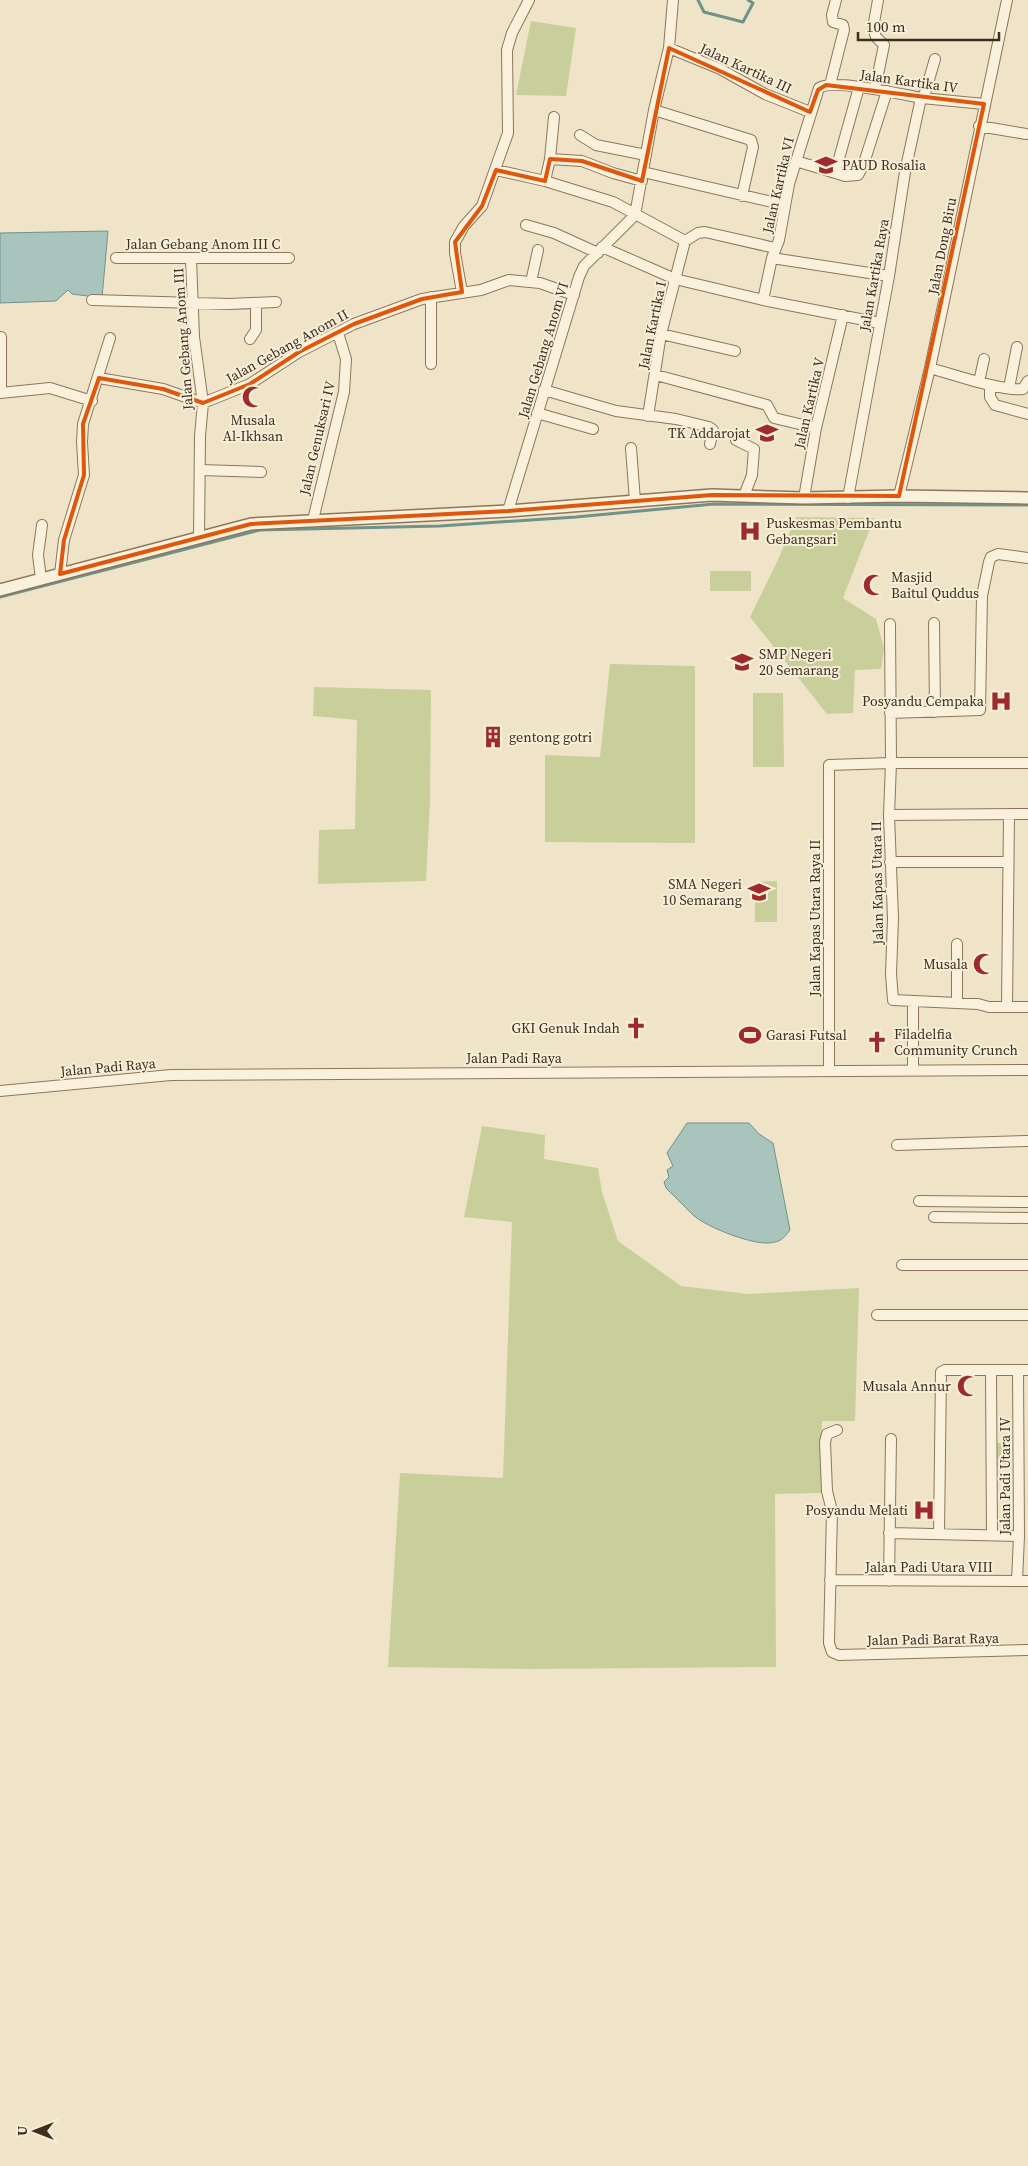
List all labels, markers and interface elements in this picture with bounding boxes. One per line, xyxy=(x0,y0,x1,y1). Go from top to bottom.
scale bar xyxy=(858,10,999,42)
text: 100 m xyxy=(866,16,906,37)
street label: Jalan Kartika III xyxy=(696,37,795,98)
street label: Jalan Kartika IV xyxy=(858,64,960,98)
street label: Jalan Kartika VI xyxy=(757,135,799,236)
school or university icon: PAUD Rosalia xyxy=(813,152,839,178)
place label: PAUD Rosalia xyxy=(842,155,927,175)
street label: Jalan Dong Biru xyxy=(923,196,961,297)
street label: Jalan Kartika Raya xyxy=(854,216,894,334)
street label: Jalan Gebang Anom III C xyxy=(125,234,280,254)
street label: Jalan Gebang Anom III xyxy=(168,267,198,412)
street label: Jalan Kartika I xyxy=(633,279,671,372)
street label: Jalan Gebang Anom VI xyxy=(513,280,573,421)
street label: Jalan Gebang Anom II xyxy=(221,304,352,389)
street label: Jalan Kartika V xyxy=(789,355,829,452)
street label: Jalan Genuksari IV xyxy=(294,378,340,498)
mosque icon: Musala Al-Ikhsan xyxy=(240,384,266,410)
place label: Musala Al-Ikhsan xyxy=(223,410,284,446)
school or university icon: TK Addarojat xyxy=(754,420,780,446)
place label: TK Addarojat xyxy=(668,423,750,443)
place label: Puskesmas Pembantu Gebangsari xyxy=(766,513,902,549)
hospital icon: Puskesmas Pembantu Gebangsari xyxy=(737,518,763,544)
place label: Masjid Baitul Quddus xyxy=(891,567,979,603)
mosque icon: Masjid Baitul Quddus xyxy=(861,572,887,598)
place label: SMP Negeri 20 Semarang xyxy=(759,644,839,680)
school or university icon: SMP Negeri 20 Semarang xyxy=(729,649,755,675)
hospital icon: Posyandu Cempaka xyxy=(988,688,1014,714)
place label: Posyandu Cempaka xyxy=(862,691,985,711)
building icon: gentong gotri xyxy=(480,724,506,750)
place label: gentong gotri xyxy=(509,727,592,747)
street label: Jalan Kapas Utara II xyxy=(866,821,888,946)
street label: Jalan Kapas Utara Raya II xyxy=(805,840,825,997)
place label: SMA Negeri 10 Semarang xyxy=(662,874,742,910)
school or university icon: SMA Negeri 10 Semarang xyxy=(746,879,772,905)
mosque icon: Musala xyxy=(971,951,997,977)
place label: Musala xyxy=(923,954,969,974)
church icon: GKI Genuk Indah xyxy=(623,1015,649,1041)
place label: GKI Genuk Indah xyxy=(512,1018,620,1038)
sports icon: Garasi Futsal xyxy=(737,1022,763,1048)
place label: Filadelfia Community Crunch xyxy=(894,1024,1018,1060)
place label: Garasi Futsal xyxy=(766,1025,847,1045)
church icon: Filadelfia Community Crunch xyxy=(864,1029,890,1055)
street label: Jalan Padi Raya xyxy=(465,1048,563,1068)
street label: Jalan Padi Raya xyxy=(58,1053,157,1081)
mosque icon: Musala Annur xyxy=(955,1373,981,1399)
place label: Musala Annur xyxy=(863,1376,951,1396)
street label: Jalan Padi Utara IV xyxy=(995,1417,1015,1536)
hospital icon: Posyandu Melati xyxy=(911,1497,937,1523)
place label: Posyandu Melati xyxy=(805,1500,908,1520)
street label: Jalan Padi Utara VIII xyxy=(864,1557,993,1577)
street label: Jalan Padi Barat Raya xyxy=(866,1628,1000,1650)
north arrow xyxy=(10,2106,60,2156)
text: U xyxy=(12,2126,32,2136)

